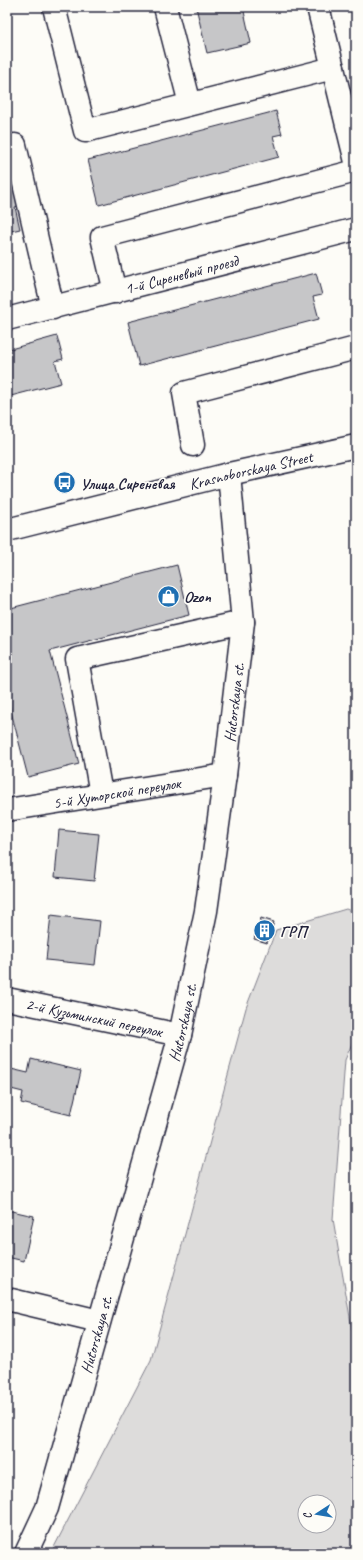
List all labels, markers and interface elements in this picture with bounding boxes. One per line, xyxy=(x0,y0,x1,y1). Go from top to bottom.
street label: 1-й Сиреневый проезд xyxy=(123,250,242,299)
street label: Krasnoborskaya Street xyxy=(187,447,316,495)
bus stop icon: Улица Сиреневая xyxy=(52,470,78,496)
place label: Улица Сиреневая xyxy=(80,474,176,494)
shop icon: Ozon xyxy=(156,583,182,609)
place label: Ozon xyxy=(184,587,211,607)
street label: Hutorskaya st. xyxy=(220,661,249,743)
street label: 5-й Хуторской переулок xyxy=(52,773,184,813)
building icon: ГРП xyxy=(251,918,277,944)
place label: ГРП xyxy=(280,922,310,942)
street label: Hutorskaya st. xyxy=(164,981,202,1064)
street label: 2-й Кузьминский переулок xyxy=(24,994,166,1042)
street label: Hutorskaya st. xyxy=(76,1293,117,1376)
north arrow xyxy=(297,1494,337,1534)
text: С xyxy=(299,1510,315,1520)

